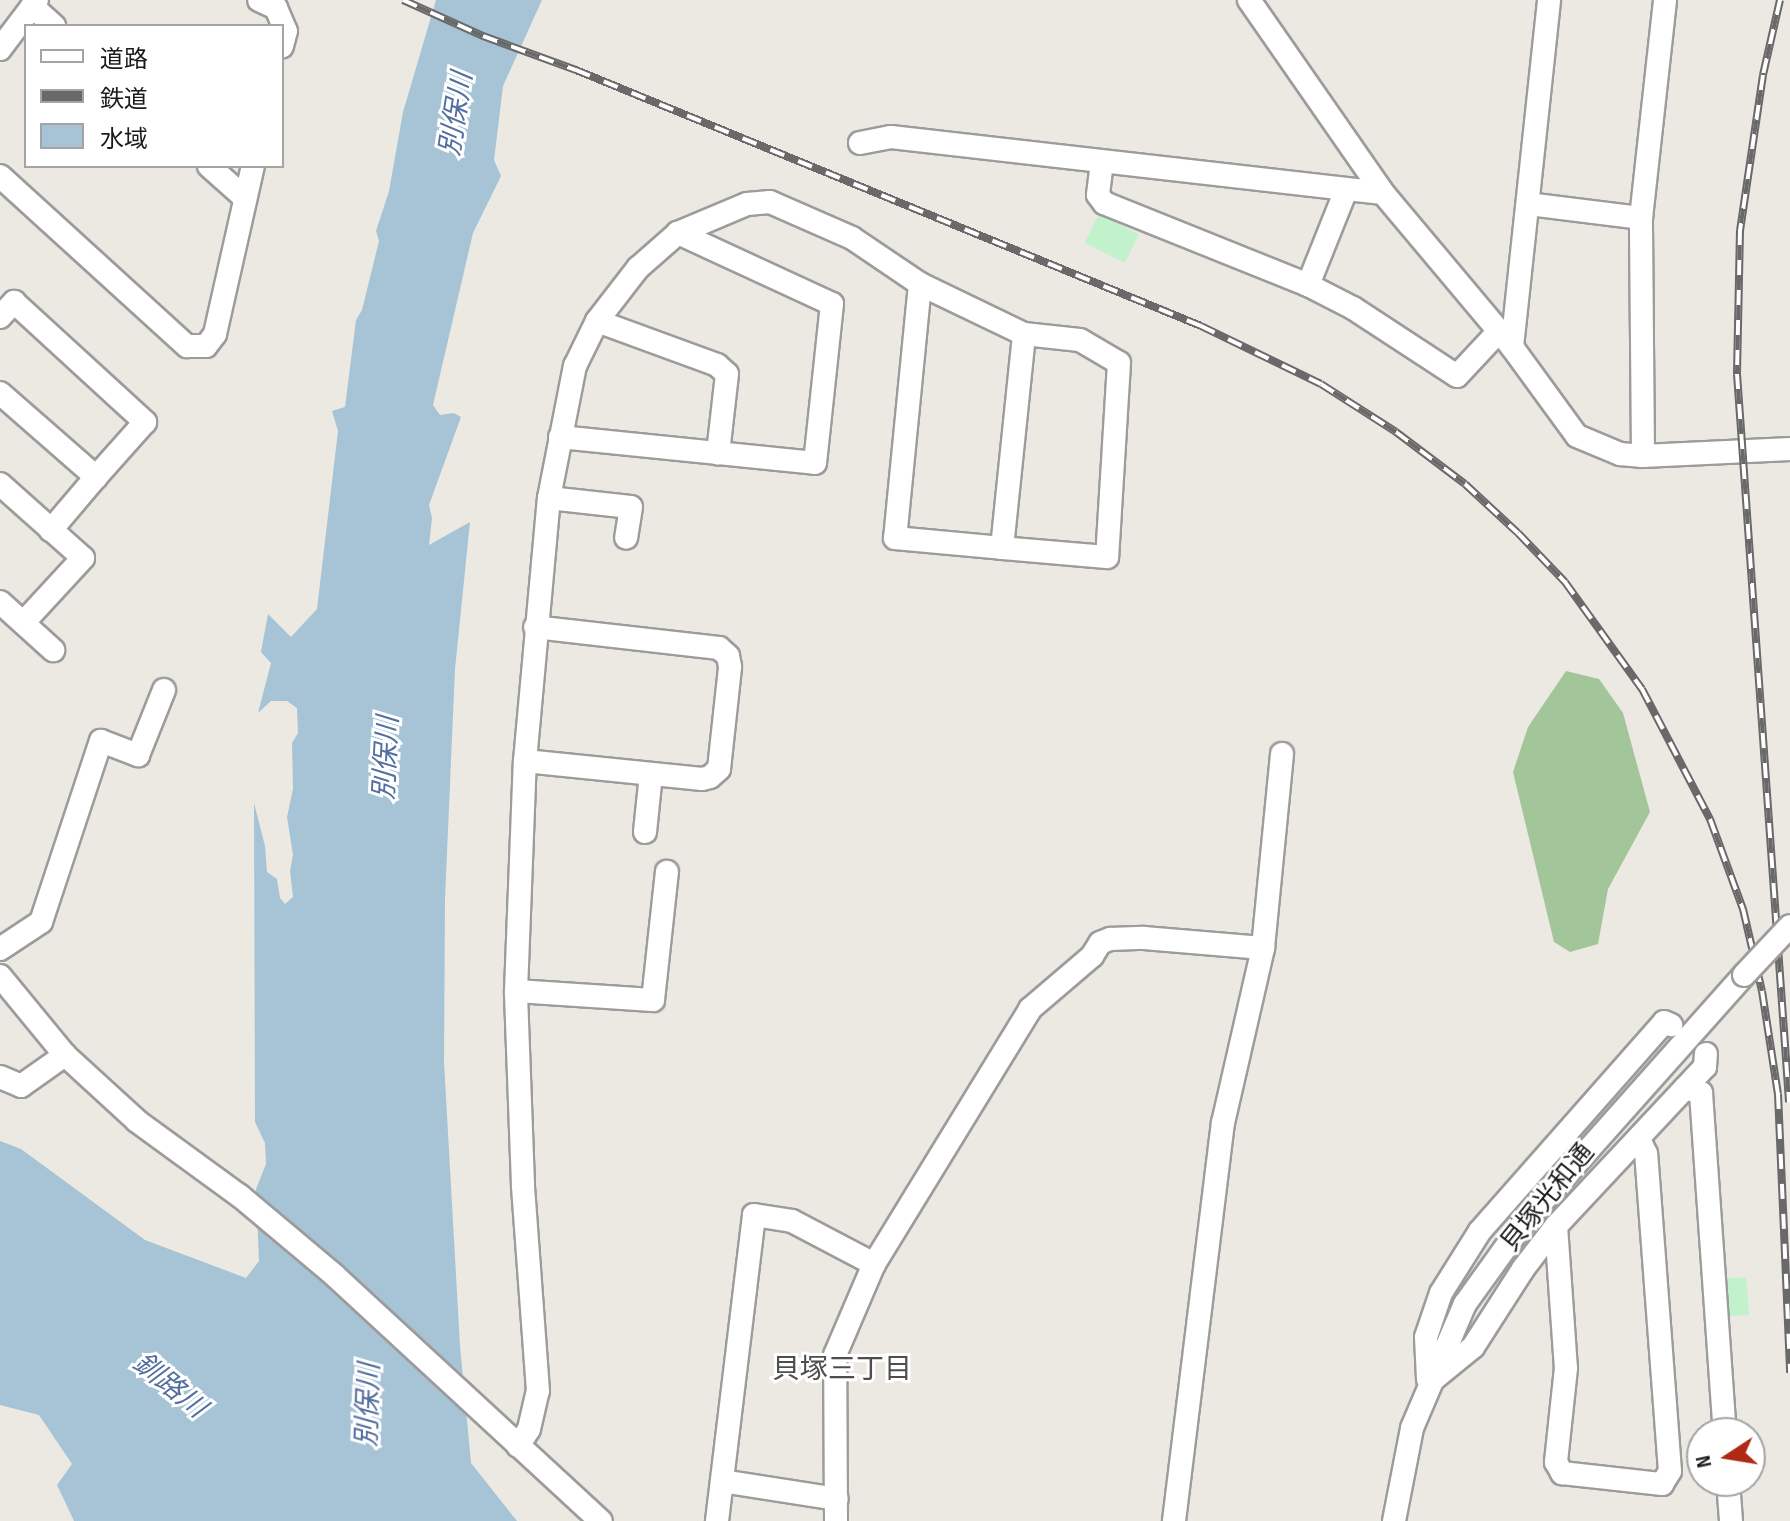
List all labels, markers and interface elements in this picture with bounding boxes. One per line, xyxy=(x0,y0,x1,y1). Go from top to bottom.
legend xyxy=(24,24,284,168)
text: 道路 xyxy=(100,45,148,74)
water label: 別保川 xyxy=(434,70,480,158)
text: 鉄道 xyxy=(100,85,148,114)
text: 水域 xyxy=(100,125,148,154)
water label: 別保川 xyxy=(368,715,406,801)
street label: 貝塚光和通 xyxy=(1495,1138,1601,1258)
water label: 釧路川 xyxy=(126,1347,212,1425)
district label: 貝塚三丁目 xyxy=(772,1353,912,1387)
water label: 別保川 xyxy=(351,1362,387,1448)
north arrow xyxy=(1686,1417,1766,1497)
text: N xyxy=(1690,1453,1718,1470)

